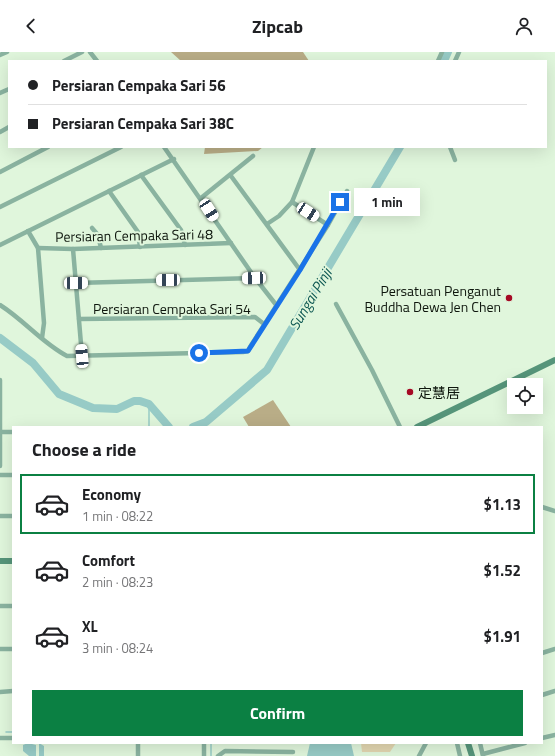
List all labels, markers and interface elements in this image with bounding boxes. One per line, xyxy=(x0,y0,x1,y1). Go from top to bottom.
text: Zipcab xyxy=(252,13,303,40)
icon: back xyxy=(20,15,42,37)
icon: person xyxy=(513,15,535,37)
text: Persiaran Cempaka Sari 56 xyxy=(52,74,226,97)
text: Persiaran Cempaka Sari 38C xyxy=(52,112,234,135)
callout: 1 min xyxy=(354,188,420,216)
text: 1 min xyxy=(371,192,403,212)
route end xyxy=(331,193,349,211)
car xyxy=(197,197,221,223)
car xyxy=(295,200,321,224)
street label: Persiaran Cempaka Sari 48 xyxy=(55,223,213,247)
water label: Sungai Pinji xyxy=(283,262,338,334)
car xyxy=(242,272,266,284)
car xyxy=(156,274,180,286)
car xyxy=(64,277,88,289)
place label: Persatuan Penganut Buddha Dewa Jen Chen xyxy=(364,280,501,317)
marker: Persatuan Penganut Buddha Dewa Jen Chen xyxy=(504,293,514,303)
street label: Persiaran Cempaka Sari 54 xyxy=(93,298,251,319)
car xyxy=(75,344,89,368)
route start xyxy=(190,344,208,362)
map controls xyxy=(507,378,543,414)
button: locate xyxy=(507,378,543,414)
place label: 定慧居 xyxy=(418,382,460,403)
marker: 定慧居 xyxy=(405,387,415,397)
text: Choose a ride xyxy=(32,436,136,463)
text: Economy xyxy=(82,483,141,506)
icon: car xyxy=(34,486,70,522)
text: $1.13 xyxy=(484,493,521,516)
text: 1 min · 08:22 xyxy=(82,506,153,526)
text: Comfort xyxy=(82,549,135,572)
icon: car xyxy=(34,552,70,588)
text: $1.52 xyxy=(484,559,521,582)
text: 2 min · 08:23 xyxy=(82,572,153,592)
text: XL xyxy=(82,615,98,638)
icon: car xyxy=(34,618,70,654)
text: $1.91 xyxy=(484,625,521,648)
text: 3 min · 08:24 xyxy=(82,638,153,658)
button: Confirm xyxy=(32,690,523,736)

